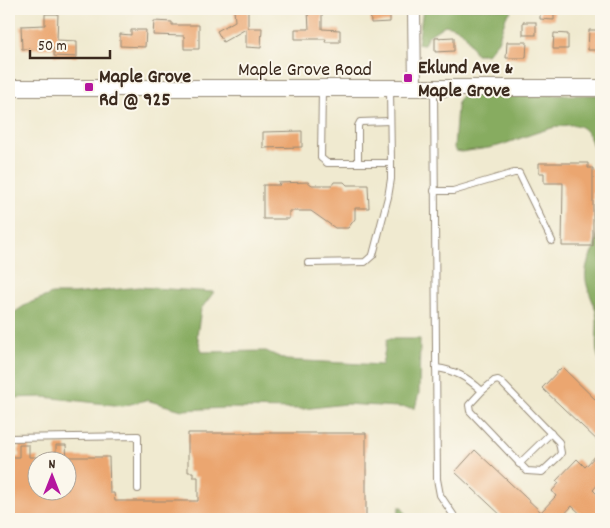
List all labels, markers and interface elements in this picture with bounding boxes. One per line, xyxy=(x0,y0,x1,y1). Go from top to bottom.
scale bar xyxy=(30,28,110,60)
text: 50 m xyxy=(38,36,67,58)
place label: Eklund Ave & Maple Grove xyxy=(418,55,513,106)
street label: Maple Grove Road xyxy=(238,57,372,85)
place label: Maple Grove Rd @ 925 xyxy=(99,64,191,115)
marker: Eklund Ave & Maple Grove xyxy=(402,72,414,84)
marker: Maple Grove Rd @ 925 xyxy=(83,81,95,93)
north arrow xyxy=(28,450,78,500)
text: N xyxy=(49,455,56,475)

